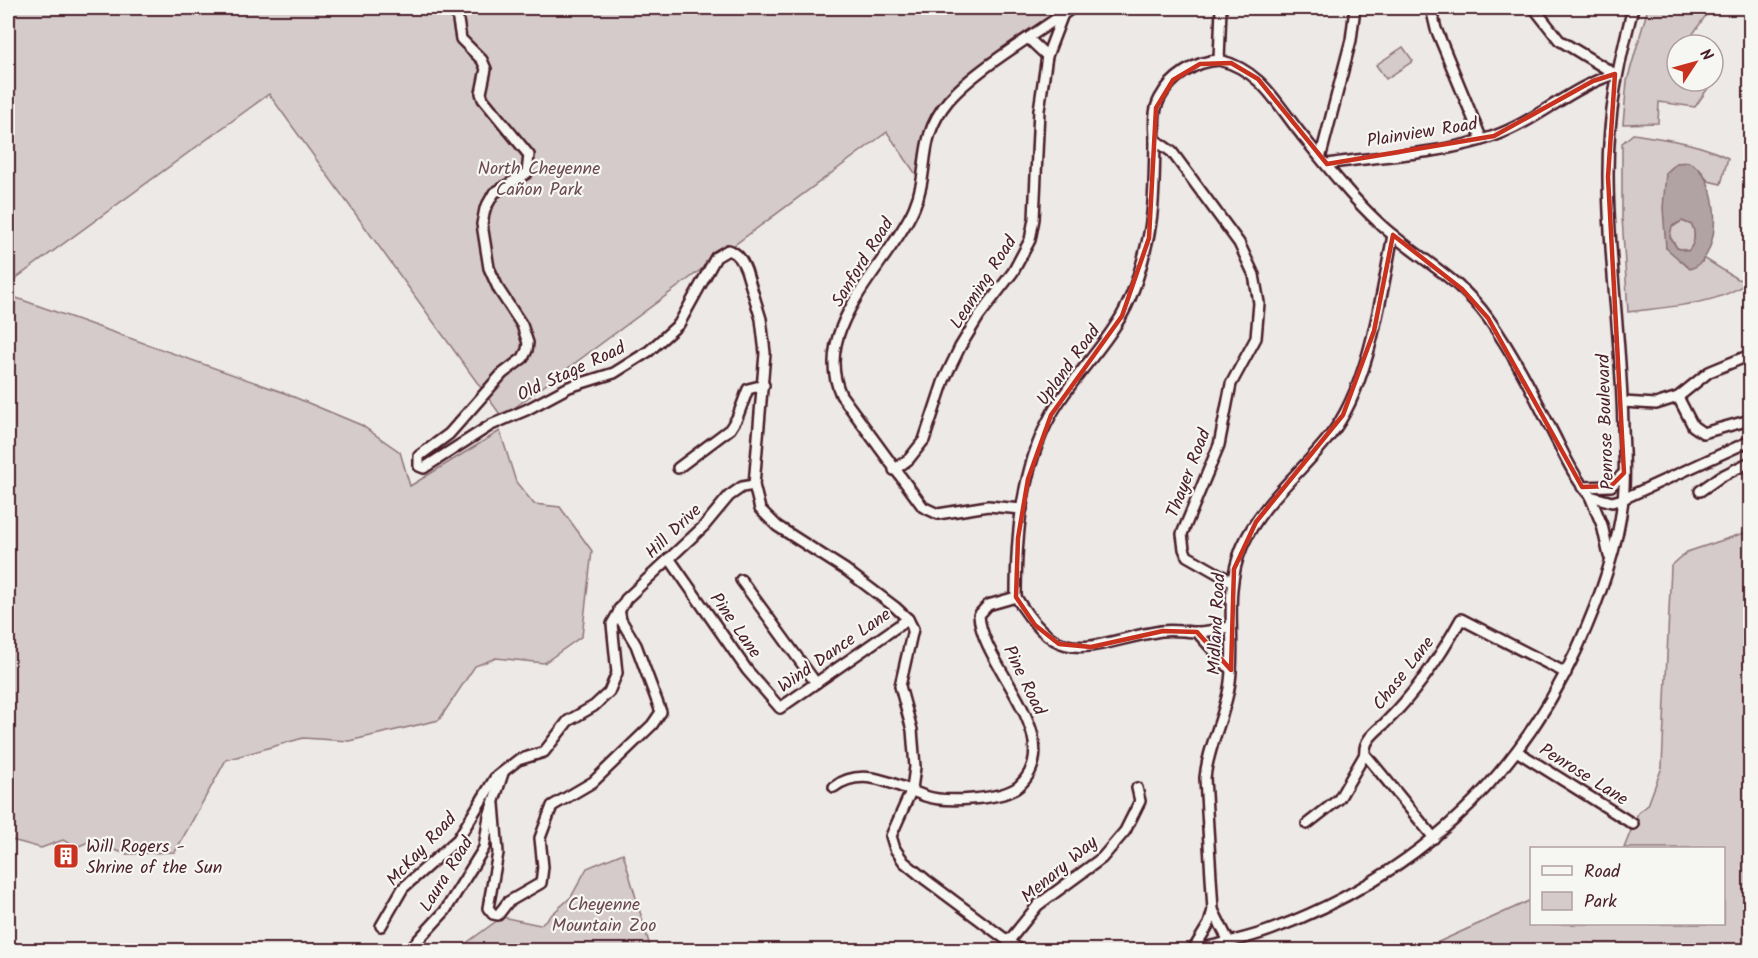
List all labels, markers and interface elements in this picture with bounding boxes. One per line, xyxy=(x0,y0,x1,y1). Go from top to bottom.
north arrow xyxy=(1665,33,1725,93)
text: N xyxy=(1693,44,1719,67)
street label: Plainview Road xyxy=(1365,110,1481,157)
park label: North Cheyenne Cañon Park xyxy=(478,155,600,205)
street label: Sanford Road xyxy=(824,212,903,313)
street label: Leaming Road xyxy=(943,229,1026,335)
street label: Upland Road xyxy=(1030,318,1109,412)
street label: Old Stage Road xyxy=(513,334,632,410)
street label: Penrose Boulevard xyxy=(1590,352,1623,491)
street label: Thayer Road xyxy=(1159,424,1220,522)
street label: Hill Drive xyxy=(639,497,709,567)
street label: Midland Road xyxy=(1200,571,1235,676)
street label: Pine Lane xyxy=(701,587,768,665)
street label: Wind Dance Lane xyxy=(772,601,898,701)
street label: Chase Lane xyxy=(1366,630,1443,717)
street label: Pine Road xyxy=(994,641,1054,722)
street label: Penrose Lane xyxy=(1533,736,1634,814)
street label: McKay Road xyxy=(380,805,465,894)
street label: Menary Way xyxy=(1015,829,1105,911)
street label: Laura Road xyxy=(413,830,483,918)
place label: Will Rogers - Shrine of the Sun xyxy=(86,833,222,883)
building icon: Will Rogers - Shrine of the Sun xyxy=(51,841,81,871)
legend xyxy=(1530,847,1725,925)
text: Road xyxy=(1584,858,1621,887)
text: Park xyxy=(1584,888,1617,917)
park label: Cheyenne Mountain Zoo xyxy=(552,891,656,941)

